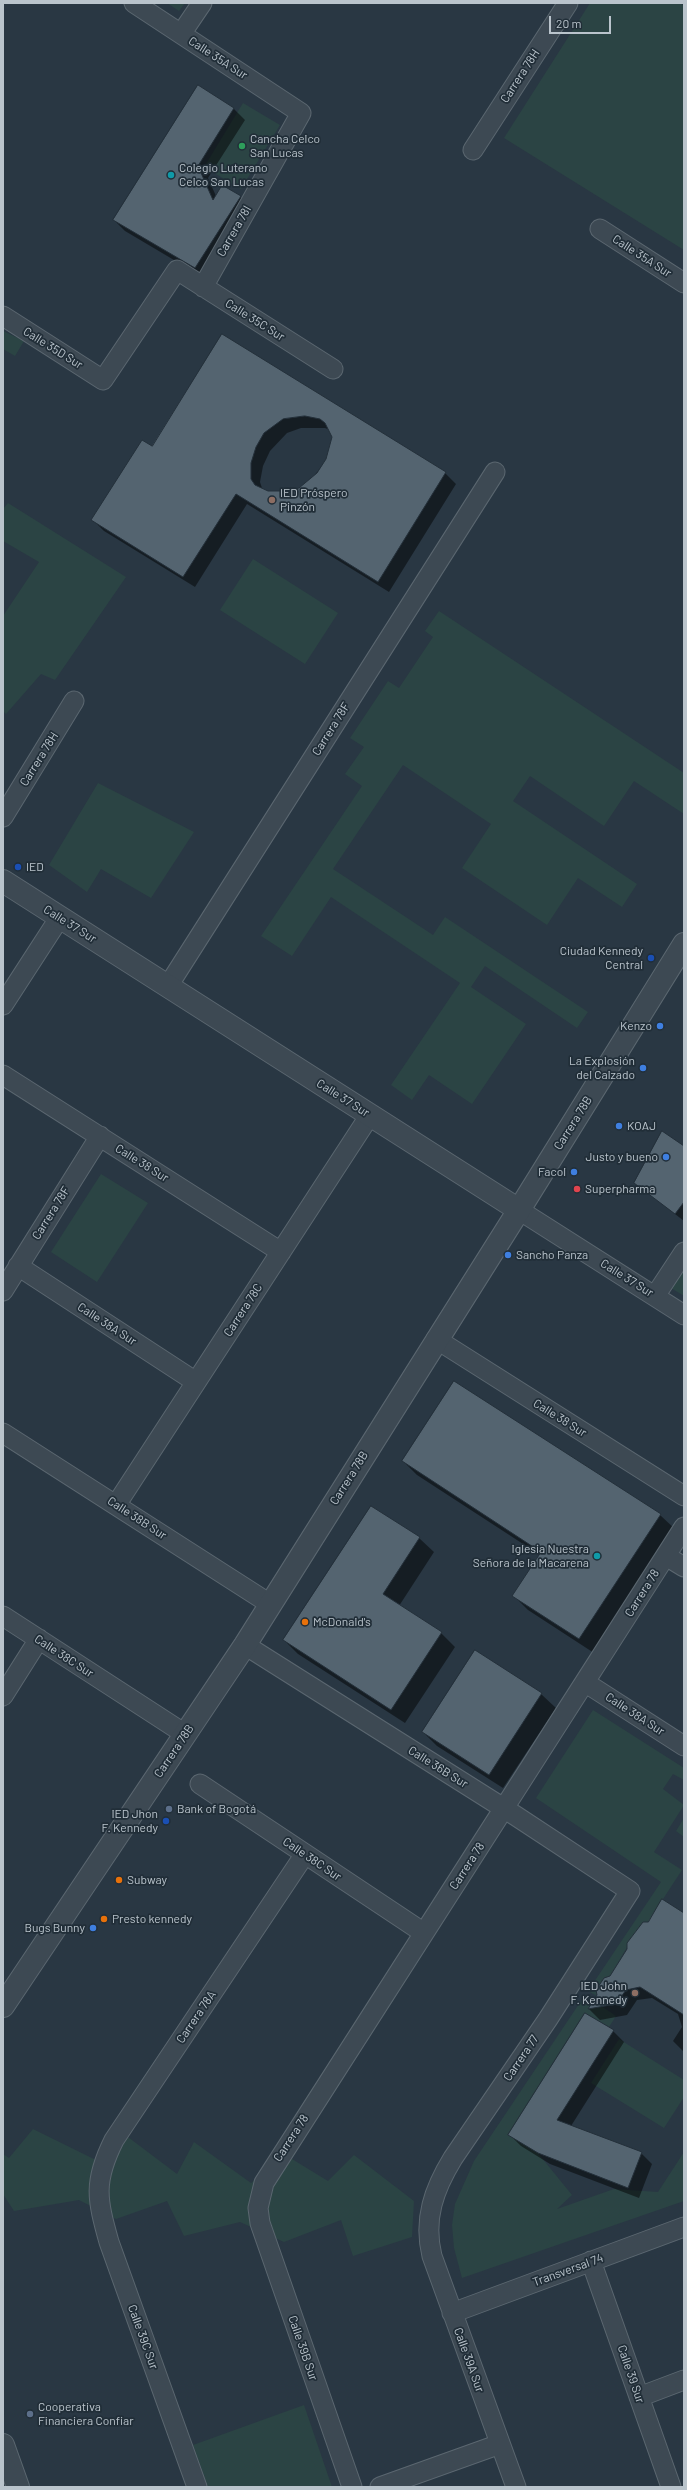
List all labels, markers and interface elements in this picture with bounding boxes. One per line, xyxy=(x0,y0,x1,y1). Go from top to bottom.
scale bar xyxy=(551,8,613,34)
text: 20 m xyxy=(556,16,582,30)
street label: Calle 35A Sur xyxy=(186,34,250,82)
street label: Carrera 78H xyxy=(497,46,543,106)
place label: Cancha Celco San Lucas xyxy=(250,132,320,160)
marker: Cancha Celco San Lucas xyxy=(237,141,247,151)
place label: Colegio Luterano Celco San Lucas xyxy=(179,161,268,189)
marker: Colegio Luterano Celco San Lucas xyxy=(166,170,176,180)
street label: Carrera 78I xyxy=(214,203,254,259)
street label: Calle 35A Sur xyxy=(610,232,674,280)
street label: Calle 35C Sur xyxy=(223,296,287,344)
street label: Calle 35D Sur xyxy=(21,324,85,372)
place label: IED Próspero Pinzón xyxy=(280,486,348,514)
marker: IED Próspero Pinzón xyxy=(267,495,277,505)
street label: Carrera 78F xyxy=(309,700,353,758)
street label: Carrera 78H xyxy=(17,729,61,789)
place label: IED xyxy=(26,860,44,874)
marker: IED xyxy=(13,862,23,872)
street label: Calle 37 Sur xyxy=(41,902,99,946)
place label: Ciudad Kennedy Central xyxy=(560,944,643,972)
marker: Ciudad Kennedy Central xyxy=(646,953,656,963)
place label: Kenzo xyxy=(620,1019,652,1033)
marker: Kenzo xyxy=(655,1021,665,1031)
place label: La Explosión del Calzado xyxy=(569,1054,635,1082)
marker: La Explosión del Calzado xyxy=(638,1063,648,1073)
street label: Calle 37 Sur xyxy=(314,1076,372,1120)
street label: Carrera 78B xyxy=(551,1093,595,1153)
place label: KOAJ xyxy=(627,1119,656,1133)
marker: KOAJ xyxy=(614,1121,624,1131)
street label: Calle 38 Sur xyxy=(113,1141,171,1185)
place label: Justo y bueno xyxy=(586,1150,658,1164)
marker: Justo y bueno xyxy=(661,1152,671,1162)
place label: Facol xyxy=(538,1165,566,1179)
marker: Facol xyxy=(569,1167,579,1177)
place label: Superpharma xyxy=(585,1182,655,1196)
street label: Carrera 78F xyxy=(29,1184,73,1242)
marker: Superpharma xyxy=(572,1184,582,1194)
place label: Sancho Panza xyxy=(516,1248,588,1262)
marker: Sancho Panza xyxy=(503,1250,513,1260)
street label: Calle 37 Sur xyxy=(598,1256,656,1300)
street label: Carrera 78C xyxy=(220,1281,266,1339)
street label: Calle 38A Sur xyxy=(75,1300,139,1348)
street label: Calle 38 Sur xyxy=(531,1396,589,1440)
street label: Carrera 78B xyxy=(327,1448,371,1508)
street label: Calle 38B Sur xyxy=(105,1493,169,1543)
place label: Iglesia Nuestra Señora de la Macarena xyxy=(473,1542,589,1570)
marker: Iglesia Nuestra Señora de la Macarena xyxy=(592,1551,602,1561)
street label: Carrera 78 xyxy=(622,1567,662,1619)
place label: McDonald's xyxy=(313,1615,371,1629)
marker: McDonald's xyxy=(300,1617,310,1627)
street label: Calle 38C Sur xyxy=(32,1632,96,1680)
street label: Calle 38A Sur xyxy=(603,1690,667,1738)
street label: Carrera 78B xyxy=(151,1722,197,1780)
street label: Calle 36B Sur xyxy=(405,1743,471,1791)
place label: Bank of Bogotá xyxy=(177,1802,256,1816)
marker: Bank of Bogotá xyxy=(164,1804,174,1814)
place label: IED Jhon F. Kennedy xyxy=(101,1807,158,1835)
marker: IED Jhon F. Kennedy xyxy=(161,1816,171,1826)
street label: Calle 38C Sur xyxy=(280,1834,344,1884)
street label: Carrera 78 xyxy=(446,1840,488,1892)
place label: Subway xyxy=(127,1873,167,1887)
marker: Subway xyxy=(114,1875,124,1885)
place label: Presto kennedy xyxy=(112,1912,192,1926)
marker: Presto kennedy xyxy=(99,1914,109,1924)
place label: Bugs Bunny xyxy=(25,1921,85,1935)
marker: Bugs Bunny xyxy=(88,1923,98,1933)
place label: IED John F. Kennedy xyxy=(570,1979,627,2007)
street label: Carrera 78A xyxy=(173,1988,219,2046)
marker: IED John F. Kennedy xyxy=(630,1988,640,1998)
street label: Carrera 77 xyxy=(500,2032,542,2084)
street label: Carrera 78 xyxy=(270,2112,312,2164)
street label: Transversal 74 xyxy=(531,2251,605,2289)
street label: Calle 39C Sur xyxy=(125,2303,161,2371)
street label: Calle 39B Sur xyxy=(285,2314,321,2382)
street label: Calle 39A Sur xyxy=(451,2326,487,2394)
street label: Calle 39 Sur xyxy=(614,2343,648,2405)
place label: Cooperativa Financiera Confiar xyxy=(38,2400,134,2428)
marker: Cooperativa Financiera Confiar xyxy=(25,2409,35,2419)

